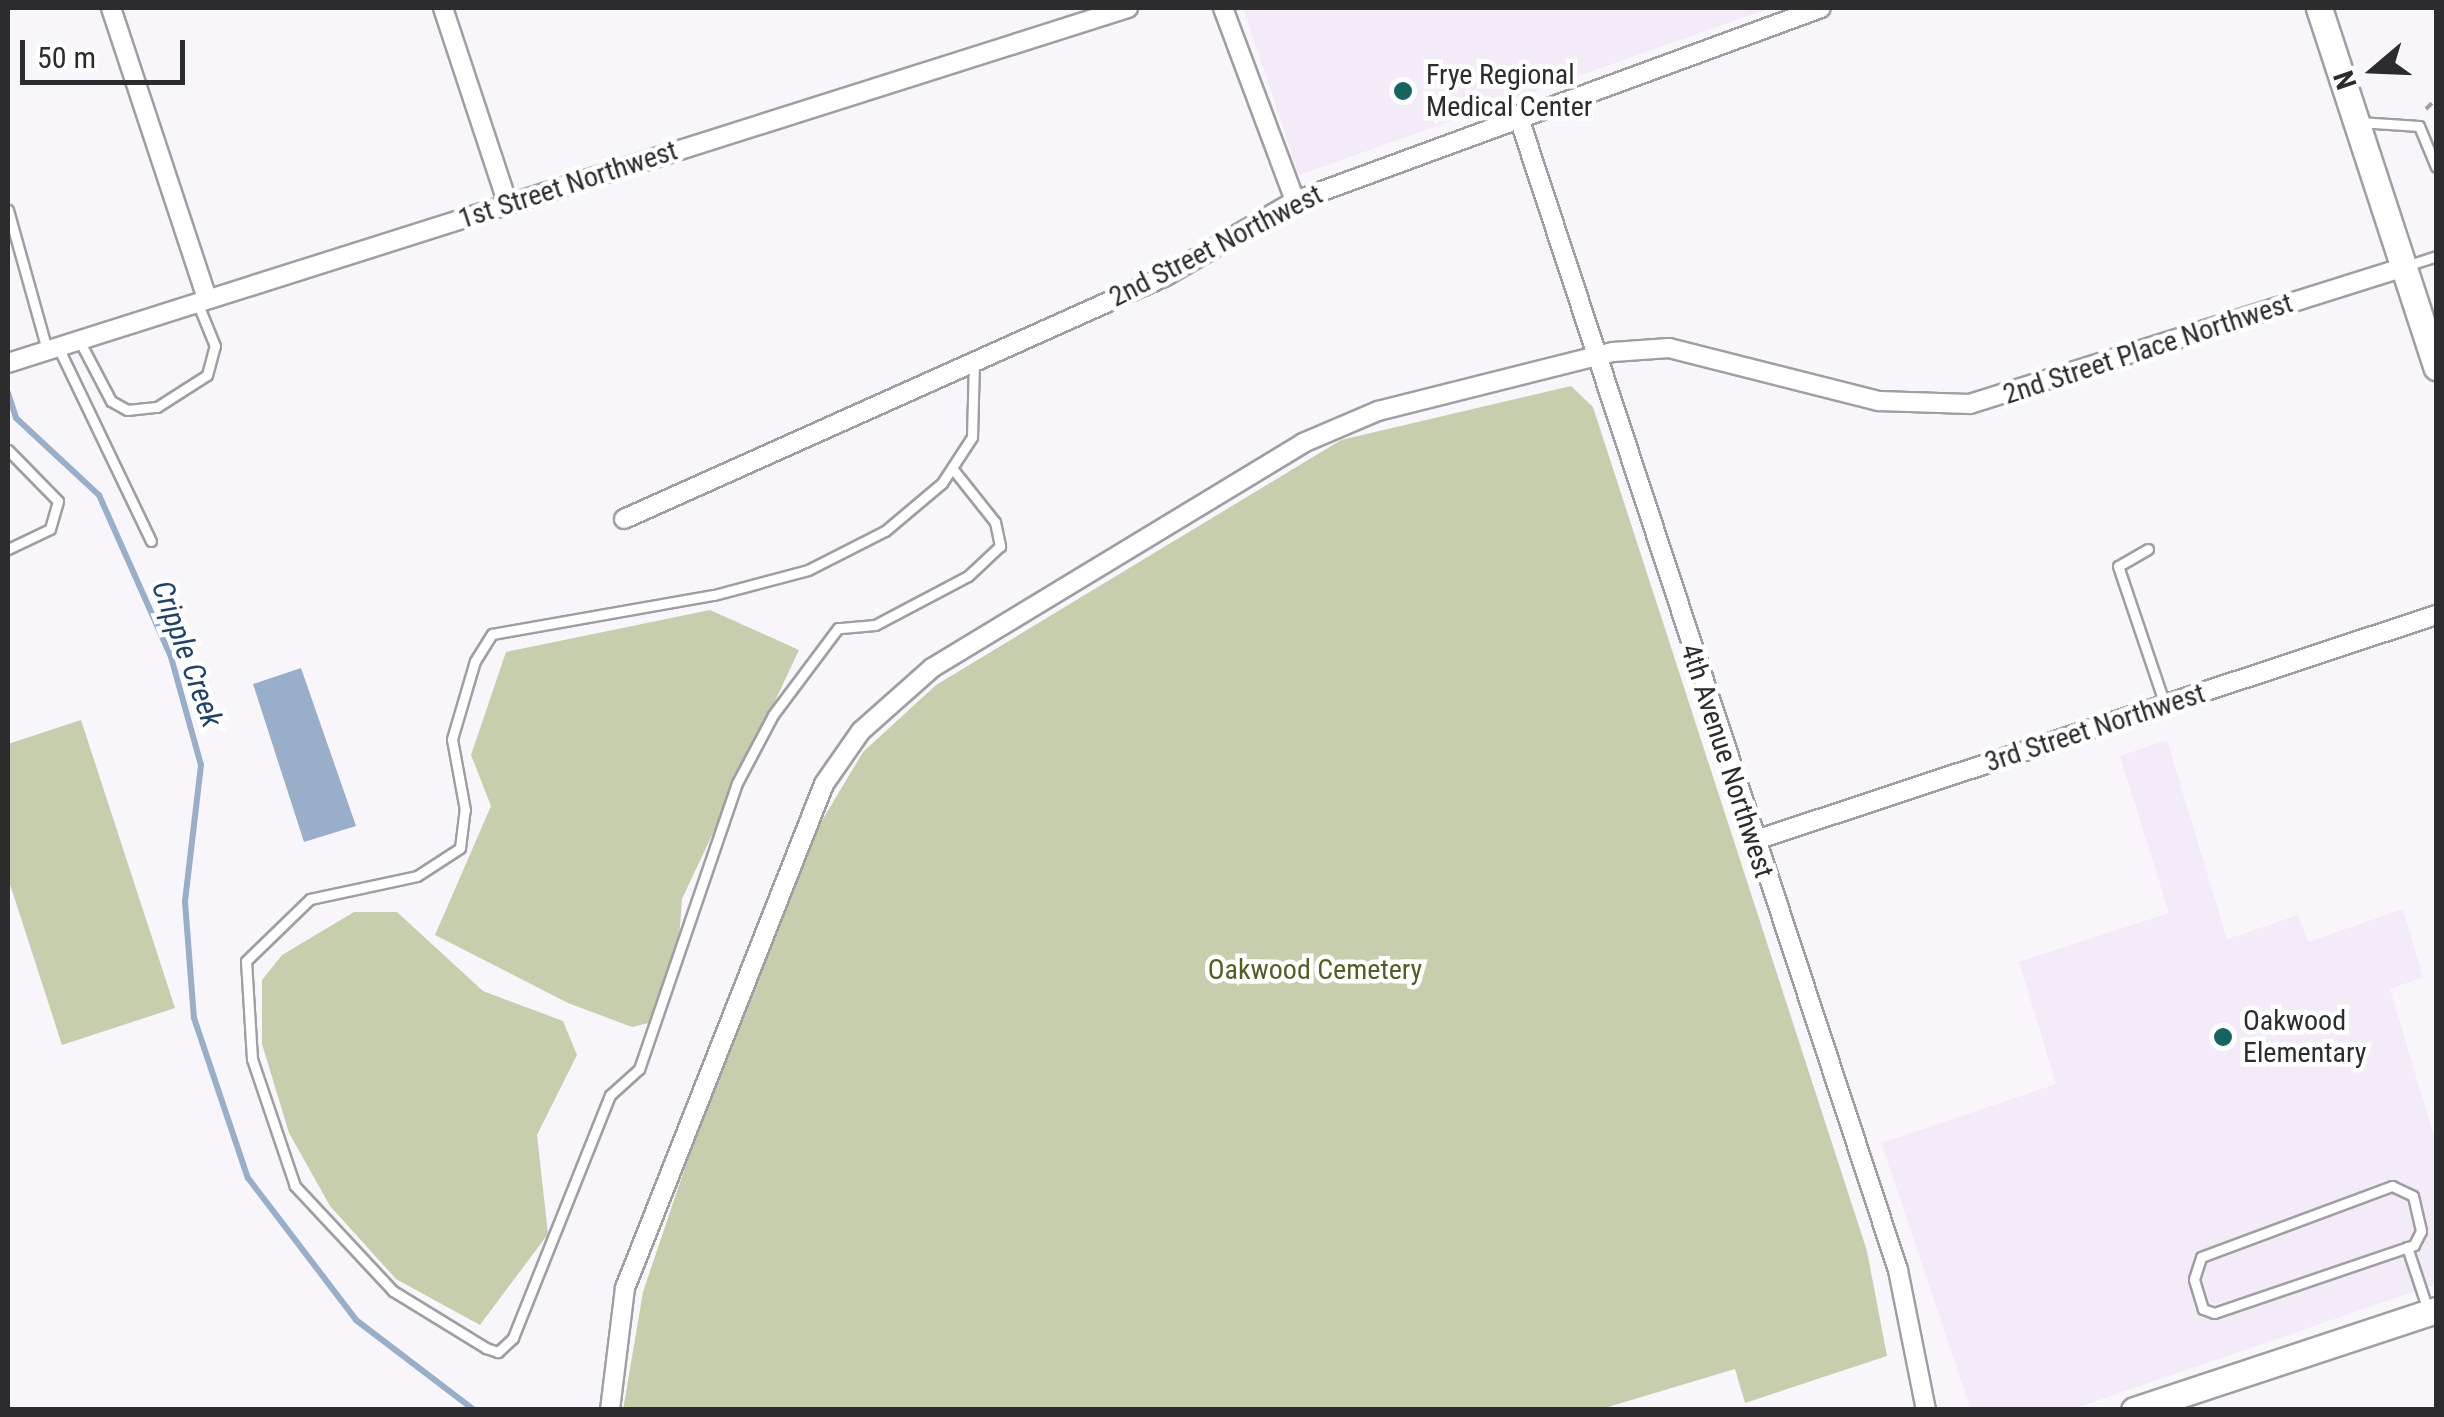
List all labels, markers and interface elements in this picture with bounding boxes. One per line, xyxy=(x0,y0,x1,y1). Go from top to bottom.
scale bar xyxy=(25,20,190,82)
north arrow xyxy=(2324,20,2424,120)
text: 50 m xyxy=(37,40,96,75)
place label: Frye Regional Medical Center xyxy=(1426,58,1592,124)
text: N xyxy=(2327,66,2364,93)
marker: Frye Regional Medical Center xyxy=(1390,78,1416,104)
street label: 1st Street Northwest xyxy=(454,134,682,236)
street label: 2nd Street Northwest xyxy=(1104,178,1328,314)
street label: 2nd Street Place Northwest xyxy=(1999,286,2297,412)
water label: Cripple Creek xyxy=(144,576,230,732)
street label: 4th Avenue Northwest xyxy=(1673,640,1781,882)
street label: 3rd Street Northwest xyxy=(1981,677,2209,779)
park label: Oakwood Cemetery xyxy=(1208,953,1422,987)
place label: Oakwood Elementary xyxy=(2243,1004,2366,1070)
marker: Oakwood Elementary xyxy=(2212,1026,2234,1048)

